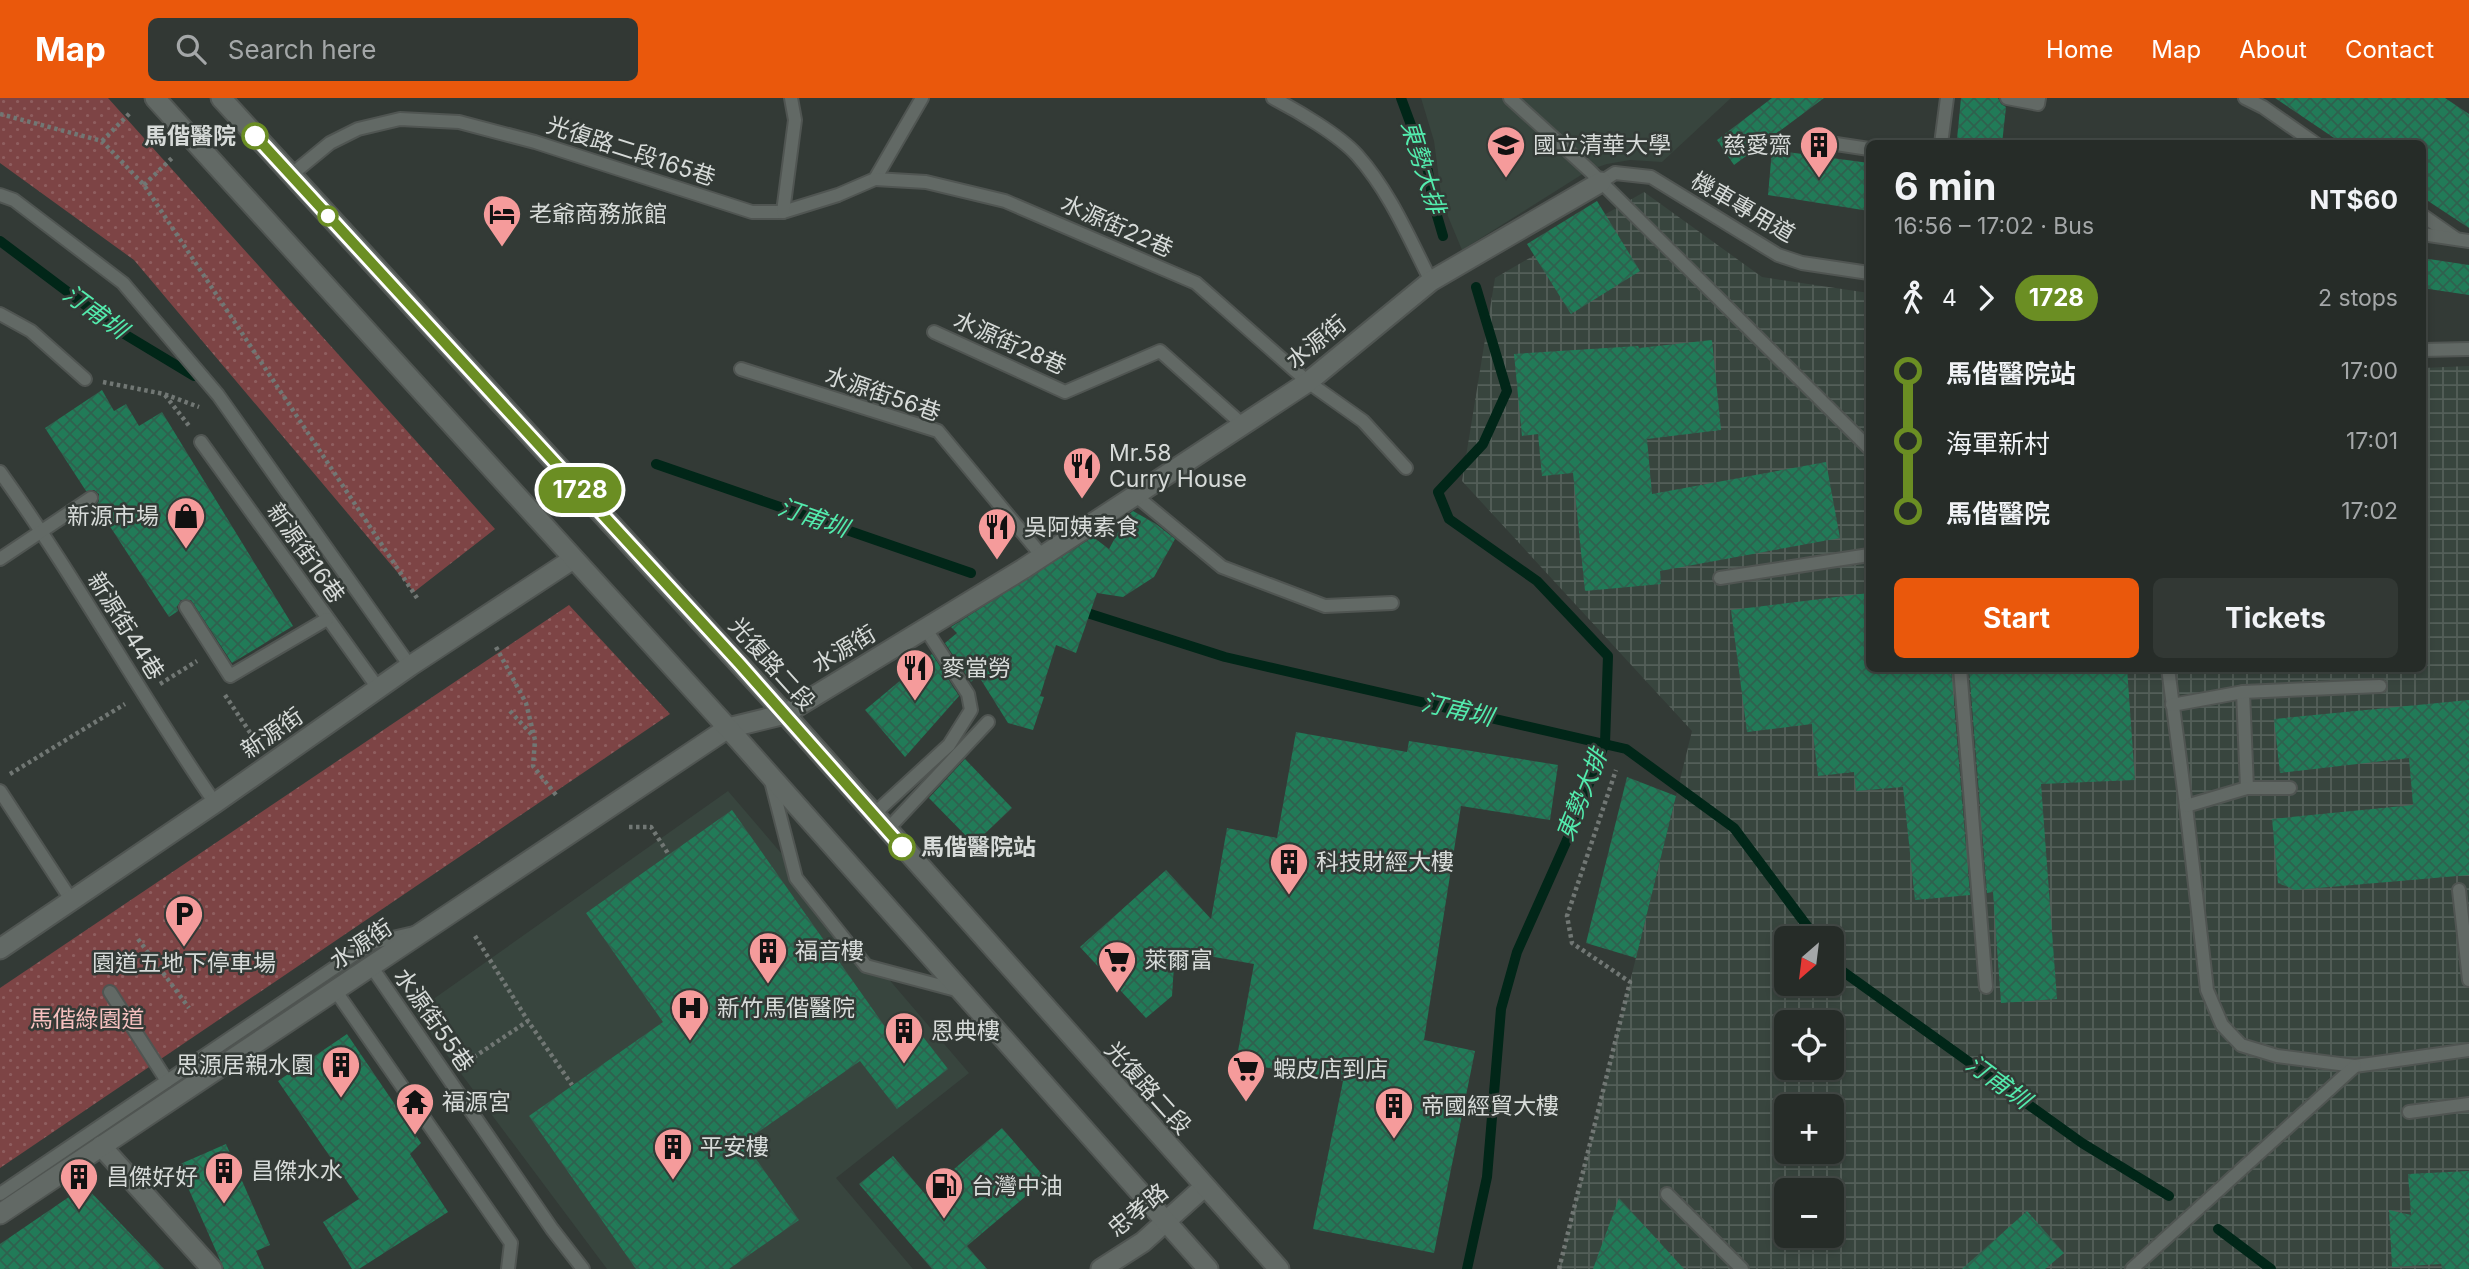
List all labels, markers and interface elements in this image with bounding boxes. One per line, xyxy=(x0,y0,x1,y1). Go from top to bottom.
search box xyxy=(148,18,638,81)
text: Map xyxy=(35,29,106,69)
icon: search xyxy=(172,30,210,68)
text: Search here xyxy=(228,34,376,65)
text: Home xyxy=(2046,35,2113,64)
text: Map xyxy=(2151,35,2201,64)
text: About xyxy=(2239,35,2307,64)
text: Contact xyxy=(2345,35,2434,64)
street label: 光復路二段165巷 xyxy=(543,111,719,191)
water label: 東勢大排 xyxy=(1396,117,1452,220)
place label: 馬偕醫院 xyxy=(144,122,236,150)
marker: 馬偕醫院 xyxy=(242,123,268,149)
school or university icon: 國立清華大學 xyxy=(1485,124,1527,179)
building icon: 慈愛齋 xyxy=(1798,124,1840,179)
place label: 國立清華大學 xyxy=(1533,131,1671,159)
place label: 慈愛齋 xyxy=(1723,131,1792,159)
text: 6 min xyxy=(1894,163,1996,209)
street label: 機車專用道 xyxy=(1686,166,1800,248)
text: NT$60 xyxy=(2309,184,2398,215)
street label: 水源街22巷 xyxy=(1056,189,1178,263)
hotel icon: 老爺商務旅館 xyxy=(481,193,523,248)
place label: 老爺商務旅館 xyxy=(529,200,667,228)
unlabelled marker xyxy=(318,206,338,226)
text: 16:56 – 17:02 · Bus xyxy=(1894,212,2094,240)
water label: 汀甫圳 xyxy=(58,279,135,346)
icon: walk xyxy=(1894,279,1932,317)
icon: forward xyxy=(1967,279,2005,317)
text: 1728 xyxy=(2029,283,2084,312)
text: 4 xyxy=(1942,284,1957,312)
text: 2 stops xyxy=(2318,284,2398,312)
street label: 水源街28巷 xyxy=(949,306,1071,380)
street label: 水源街 xyxy=(1280,309,1352,375)
text: 17:00 xyxy=(2341,357,2398,385)
text: 馬偕醫院站 xyxy=(1946,358,2076,389)
street label: 水源街56巷 xyxy=(822,361,944,427)
text: 17:01 xyxy=(2346,427,2398,455)
text: 海軍新村 xyxy=(1946,428,2050,459)
place label: Mr.58 Curry House xyxy=(1109,439,1247,493)
restaurant icon: Mr.58 Curry House xyxy=(1061,445,1103,500)
line badge: 1728 xyxy=(531,467,629,513)
text: 1728 xyxy=(552,475,608,504)
water label: 汀甫圳 xyxy=(774,492,855,544)
shop icon: 新源市場 xyxy=(165,495,207,550)
text: 17:02 xyxy=(2341,497,2398,525)
street label: 新源街16巷 xyxy=(261,498,351,608)
text: 馬偕醫院 xyxy=(1946,498,2050,529)
place label: 新源市場 xyxy=(67,502,159,530)
restaurant icon: 吳阿姨素食 xyxy=(976,506,1018,561)
place label: 吳阿姨素食 xyxy=(1024,513,1139,541)
street label: 新源街44巷 xyxy=(82,567,170,685)
button: Start xyxy=(1894,578,2139,658)
button: Tickets xyxy=(2153,578,2398,658)
street label: 光復路二段 xyxy=(723,612,821,716)
street label: 水源街 xyxy=(807,619,881,679)
restaurant icon: 麥當勞 xyxy=(894,647,936,702)
place label: 麥當勞 xyxy=(942,654,1011,682)
water label: 汀甫圳 xyxy=(1419,687,1498,732)
street label: 新源街 xyxy=(236,702,308,764)
water label: 東勢大排 xyxy=(1550,742,1614,845)
place label: 馬偕醫院站 xyxy=(921,833,1036,861)
marker: 馬偕醫院站 xyxy=(889,834,915,860)
building icon: 科技財經大樓 xyxy=(1268,841,1310,896)
place label: 科技財經大樓 xyxy=(1316,848,1454,876)
parking icon: 園道五地下停車場 xyxy=(163,893,205,948)
street label: 水源街 xyxy=(325,913,397,975)
north arrow xyxy=(1774,926,1844,996)
map controls xyxy=(1774,926,1844,1248)
building icon: 福音樓 xyxy=(747,930,789,985)
place label: 福音樓 xyxy=(795,937,864,965)
supermarket icon: 萊爾富 xyxy=(1096,939,1138,994)
place label: 萊爾富 xyxy=(1144,946,1213,974)
place label: 園道五地下停車場 xyxy=(92,949,276,977)
street label: 水源街55巷 xyxy=(388,963,480,1077)
hospital icon: 新竹馬偕醫院 xyxy=(669,987,711,1042)
place label: 新竹馬偕醫院 xyxy=(717,994,855,1022)
park label: 馬偕綠園道 xyxy=(30,1005,145,1033)
building icon: 恩典樓 xyxy=(883,1010,925,1065)
button: locate xyxy=(1774,1010,1844,1080)
place label: 恩典樓 xyxy=(931,1017,1000,1045)
street label: 光復路二段 xyxy=(1099,1036,1197,1140)
building icon: 思源居親水園 xyxy=(320,1044,362,1099)
supermarket icon: 蝦皮店到店 xyxy=(1225,1048,1267,1103)
water label: 汀甫圳 xyxy=(1961,1049,2038,1116)
place label: 思源居親水園 xyxy=(176,1051,314,1079)
place label: 蝦皮店到店 xyxy=(1273,1055,1388,1083)
temple icon: 福源宮 xyxy=(394,1081,436,1136)
building icon: 帝國經貿大樓 xyxy=(1373,1085,1415,1140)
place label: 福源宮 xyxy=(442,1088,511,1116)
place label: 帝國經貿大樓 xyxy=(1421,1092,1559,1120)
button: + xyxy=(1774,1094,1844,1164)
building icon: 平安樓 xyxy=(652,1126,694,1181)
place label: 平安樓 xyxy=(700,1133,769,1161)
building icon: 昌傑水水 xyxy=(203,1150,245,1205)
building icon: 昌傑好好 xyxy=(58,1156,100,1211)
place label: 昌傑水水 xyxy=(251,1157,343,1185)
place label: 昌傑好好 xyxy=(106,1163,198,1191)
fuel station icon: 台灣中油 xyxy=(923,1165,965,1220)
place label: 台灣中油 xyxy=(971,1172,1063,1200)
street label: 忠孝路 xyxy=(1102,1177,1174,1243)
button: − xyxy=(1774,1178,1844,1248)

